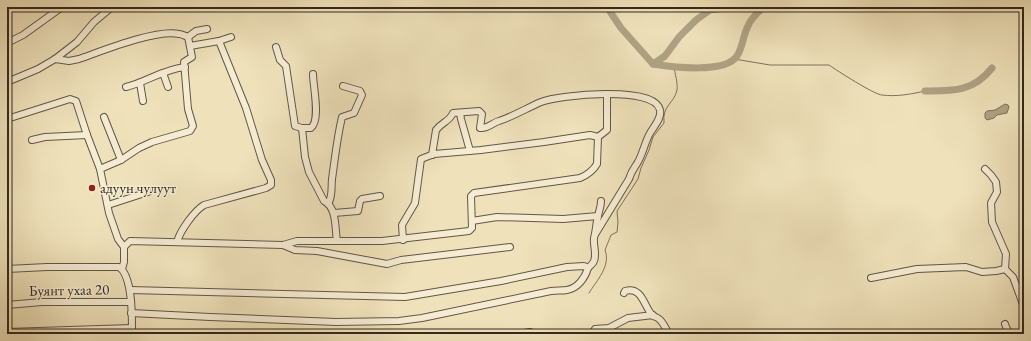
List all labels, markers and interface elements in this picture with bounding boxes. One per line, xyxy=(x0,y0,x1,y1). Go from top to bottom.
place label: адуун чулуут xyxy=(100,178,176,197)
marker: адуун чулуут xyxy=(87,183,97,193)
street label: Буянт ухаа 20 xyxy=(28,279,109,300)

